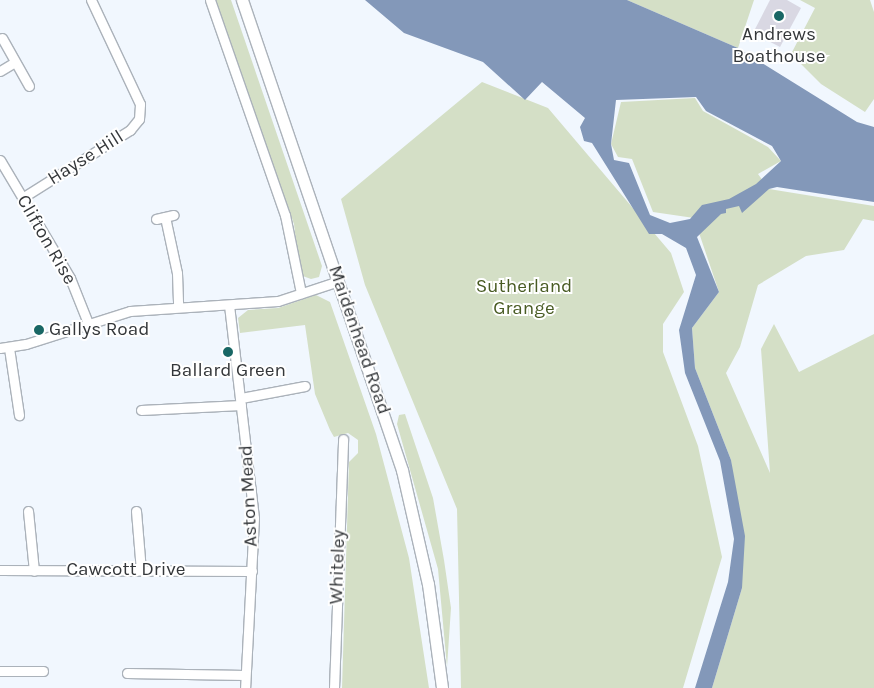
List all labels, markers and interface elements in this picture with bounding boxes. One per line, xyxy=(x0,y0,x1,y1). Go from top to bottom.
marker: Andrews Boathouse xyxy=(773,10,785,22)
place label: Andrews Boathouse xyxy=(733,24,825,68)
street label: Hayse Hill xyxy=(44,126,128,190)
street label: Clifton Rise xyxy=(11,191,81,289)
street label: Maidenhead Road xyxy=(323,263,395,417)
park label: Sutherland Grange xyxy=(476,276,572,320)
place label: Gallys Road xyxy=(49,319,149,341)
marker: Gallys Road xyxy=(33,324,45,336)
marker: Ballard Green xyxy=(222,346,234,358)
place label: Ballard Green xyxy=(170,360,286,382)
street label: Aston Mead xyxy=(235,444,263,548)
street label: Whiteley xyxy=(325,529,351,605)
street label: Cawcott Drive xyxy=(66,559,186,581)

